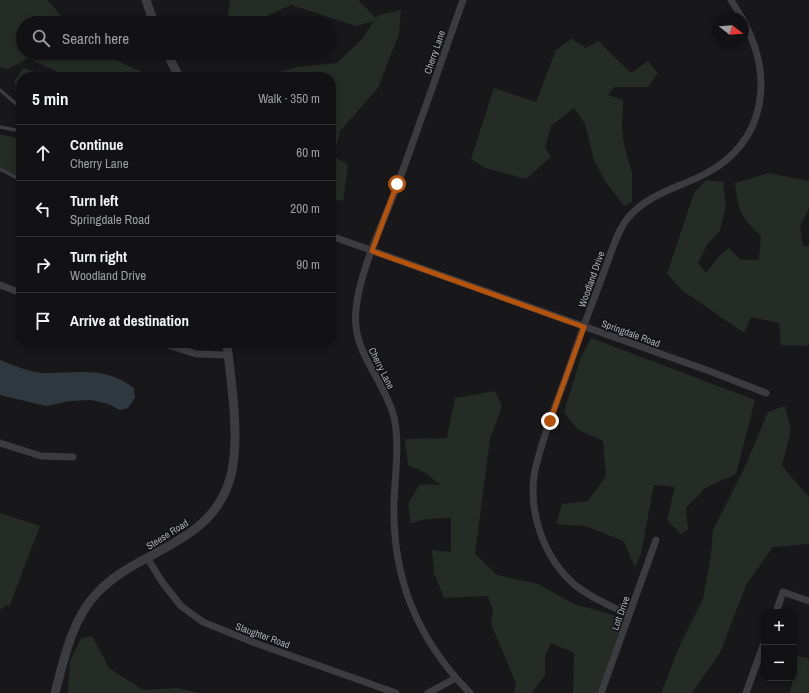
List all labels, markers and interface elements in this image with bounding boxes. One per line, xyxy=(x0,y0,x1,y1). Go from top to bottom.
north arrow xyxy=(713,12,749,48)
search box xyxy=(16,16,336,60)
icon: search xyxy=(30,27,52,49)
text: Search here xyxy=(62,28,129,49)
street label: Cherry Lane xyxy=(421,28,448,76)
text: 5 min xyxy=(32,87,68,110)
text: Walk · 350 m xyxy=(258,90,320,107)
text: Continue xyxy=(70,134,123,155)
icon: ahead xyxy=(32,142,54,164)
text: 60 m xyxy=(296,144,320,161)
text: Cherry Lane xyxy=(70,155,129,172)
route start xyxy=(388,175,406,193)
text: Turn left xyxy=(70,190,118,211)
icon: left xyxy=(32,198,54,220)
text: 200 m xyxy=(290,200,320,217)
text: Springdale Road xyxy=(70,211,150,228)
text: Turn right xyxy=(70,246,127,267)
street label: Woodland Drive xyxy=(575,249,608,309)
icon: right xyxy=(32,254,54,276)
text: 90 m xyxy=(296,256,320,273)
text: Woodland Drive xyxy=(70,267,146,284)
icon: arrive xyxy=(32,310,54,332)
text: Arrive at destination xyxy=(70,310,189,331)
street label: Springdale Road xyxy=(600,317,662,350)
street label: Cherry Lane xyxy=(366,345,398,392)
route end xyxy=(541,412,559,430)
street label: Steese Road xyxy=(144,516,191,553)
street label: Lott Drive xyxy=(608,594,633,632)
map controls xyxy=(761,609,797,681)
button: + xyxy=(761,609,797,645)
street label: Slaughter Road xyxy=(234,620,292,651)
button: − xyxy=(761,645,797,681)

